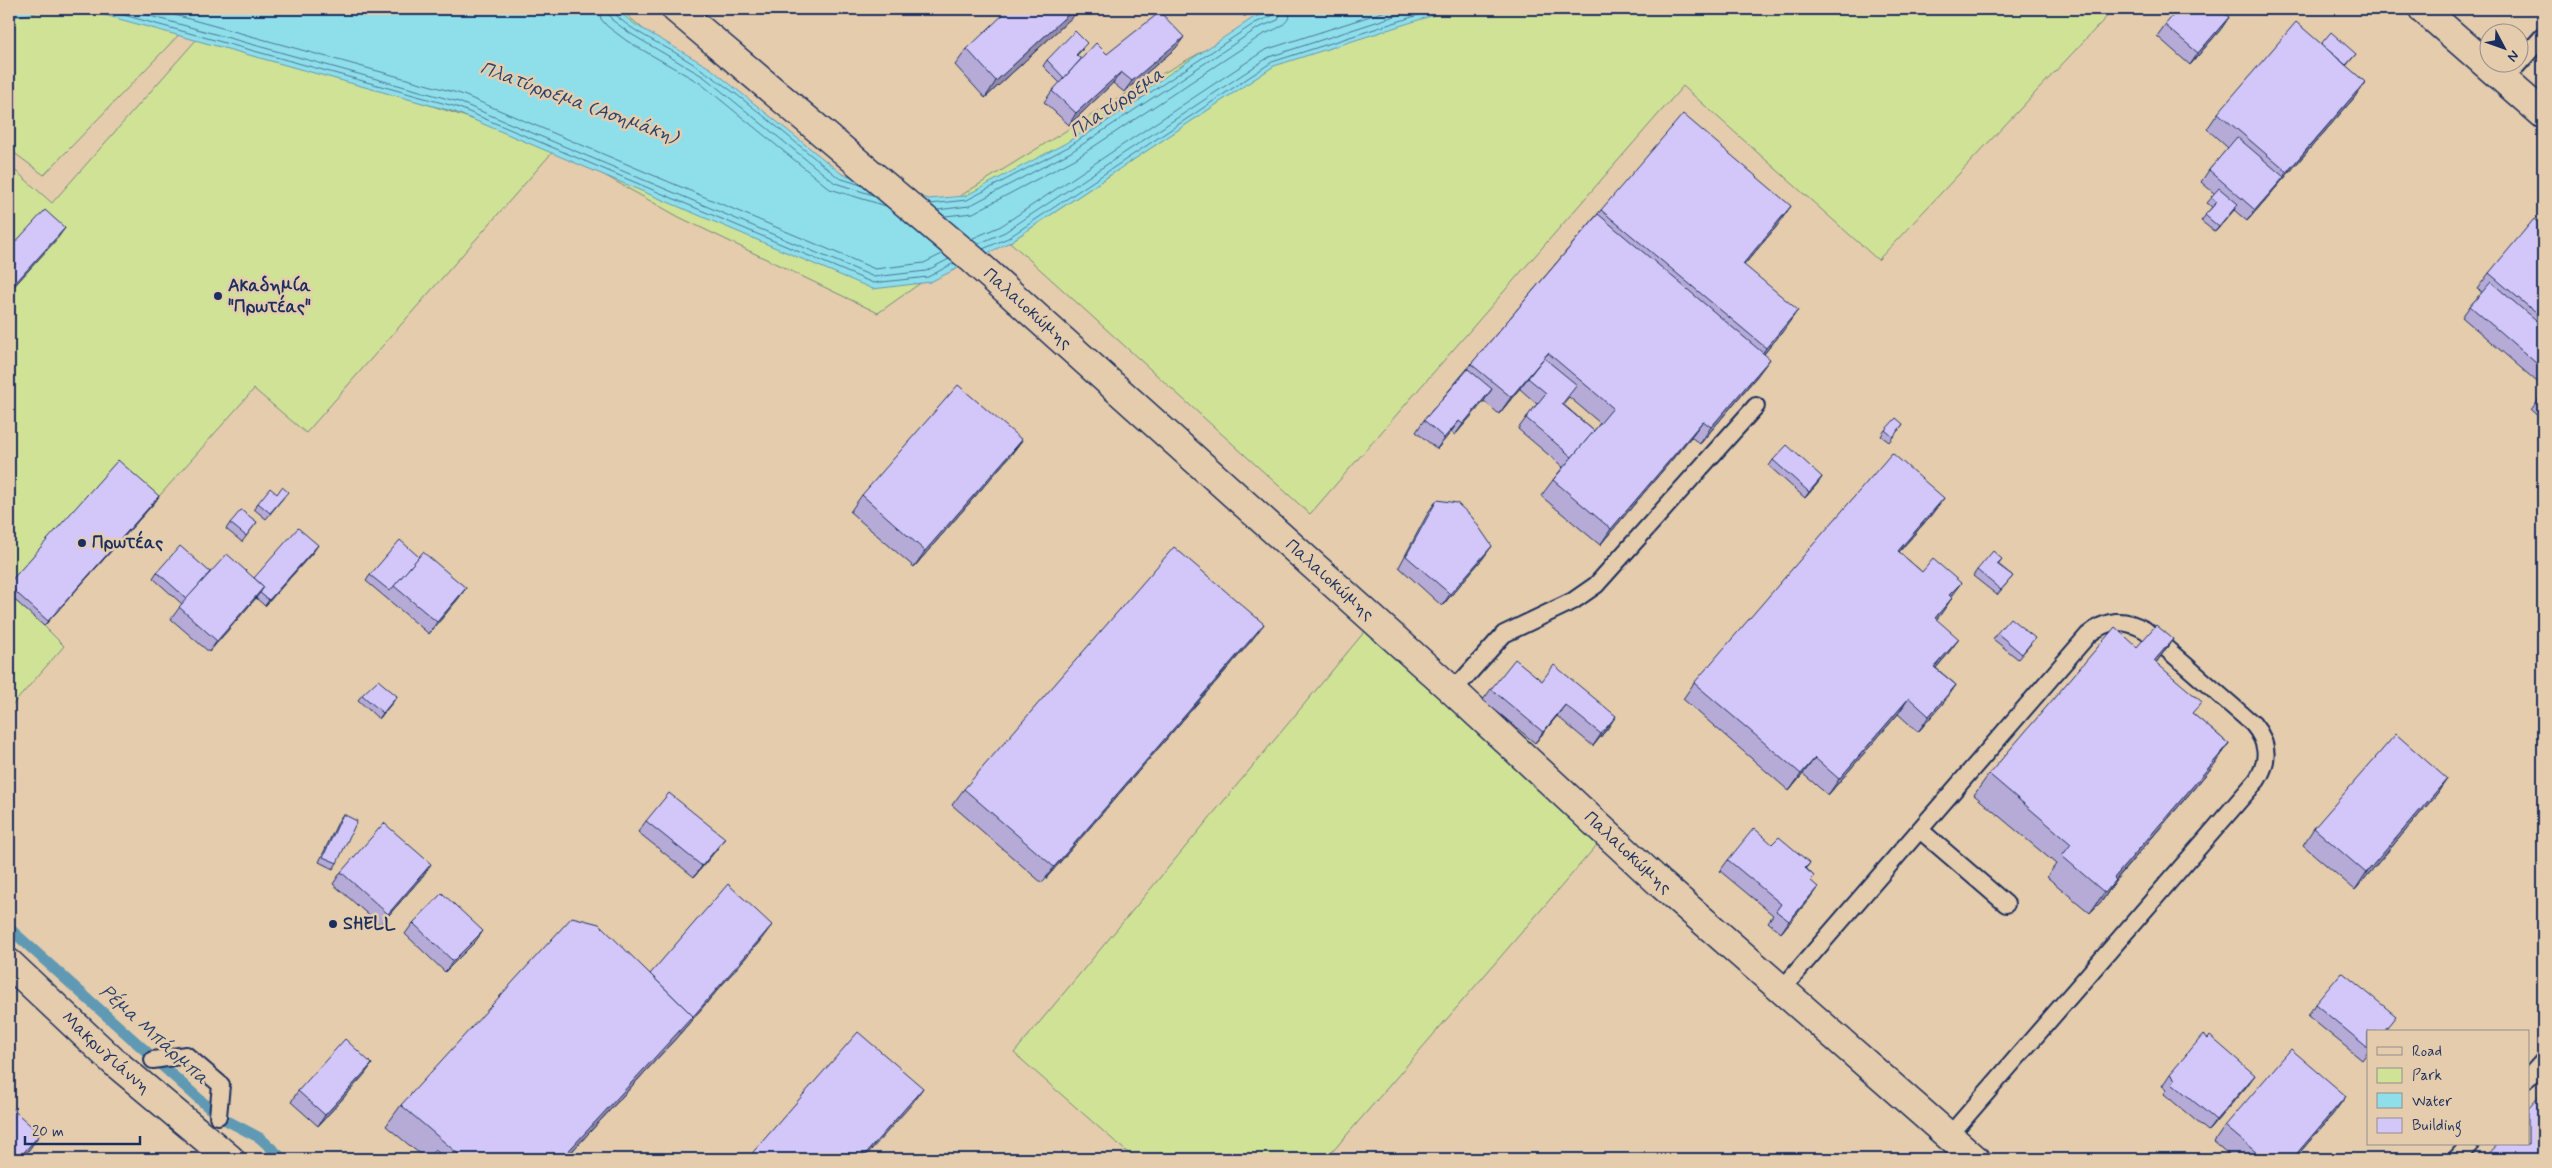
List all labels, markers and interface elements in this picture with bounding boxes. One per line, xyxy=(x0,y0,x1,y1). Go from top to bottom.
north arrow xyxy=(2480,22,2530,72)
text: N xyxy=(2503,46,2523,65)
water label: Πλατύρρεμα (Ασημάκη) xyxy=(477,56,683,151)
water label: Πλατύρρεμα xyxy=(1065,62,1169,144)
street label: Παλαιοκώμης xyxy=(978,263,1077,355)
place label: Ακαδημία "Πρωτέας" xyxy=(228,274,311,319)
marker: Ακαδημία "Πρωτέας" xyxy=(212,290,224,302)
place label: Πρωτέας xyxy=(92,530,163,555)
street label: Παλαιοκώμης xyxy=(1280,534,1379,626)
marker: Πρωτέας xyxy=(76,537,88,549)
street label: Παλαιοκώμης xyxy=(1578,806,1677,900)
place label: SHELL xyxy=(343,912,396,936)
marker: SHELL xyxy=(327,918,339,930)
water label: Ρέμα Μπάρμπα xyxy=(94,979,214,1091)
street label: Μακρυγιάννη xyxy=(56,1006,156,1099)
legend xyxy=(2367,1030,2530,1146)
text: Road xyxy=(2412,1042,2442,1062)
text: Park xyxy=(2412,1066,2442,1086)
text: Water xyxy=(2412,1092,2452,1112)
scale bar xyxy=(25,1113,140,1145)
text: Building xyxy=(2412,1116,2462,1137)
text: 20 m xyxy=(32,1122,64,1142)

